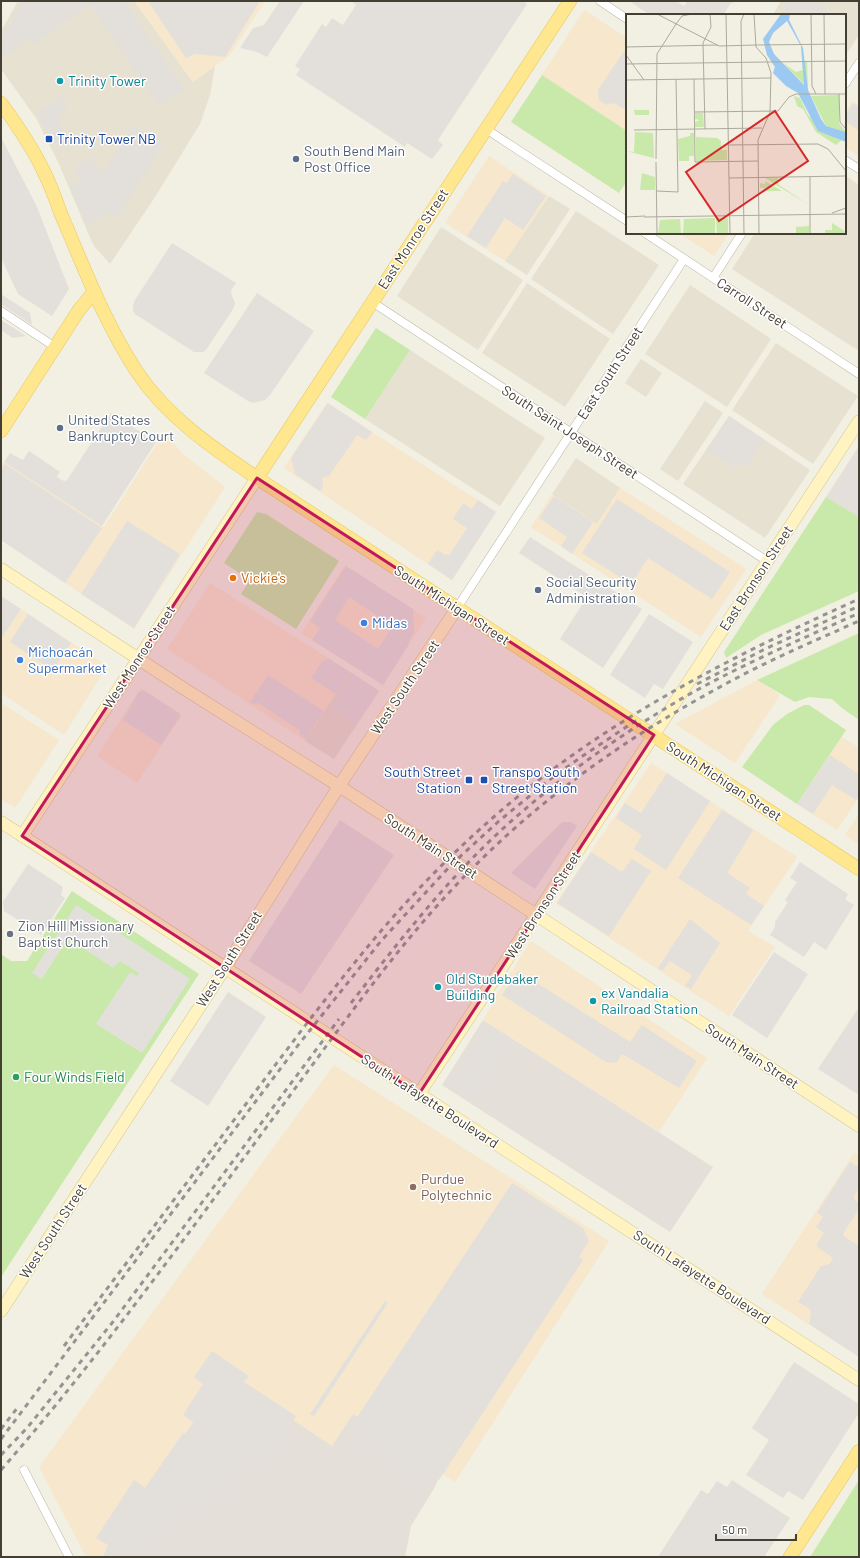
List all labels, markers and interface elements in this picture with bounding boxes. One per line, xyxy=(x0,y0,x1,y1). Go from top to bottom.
inset map xyxy=(626,14,846,234)
place label: Trinity Tower xyxy=(68,72,146,89)
marker: Trinity Tower xyxy=(55,76,65,86)
place label: Trinity Tower NB xyxy=(57,130,156,147)
marker: Trinity Tower NB xyxy=(44,134,54,144)
place label: South Bend Main Post Office xyxy=(304,142,405,175)
marker: South Bend Main Post Office xyxy=(291,154,301,164)
street label: East Monroe Street xyxy=(374,185,451,292)
street label: Carroll Street xyxy=(714,273,791,332)
street label: East South Street xyxy=(573,323,646,422)
street label: South Saint Joseph Street xyxy=(499,381,642,482)
place label: United States Bankruptcy Court xyxy=(68,411,174,444)
marker: United States Bankruptcy Court xyxy=(55,423,65,433)
street label: East Bronson Street xyxy=(715,522,796,634)
street label: South Michigan Street xyxy=(391,561,513,648)
place label: Vickie's xyxy=(241,569,286,586)
marker: Vickie's xyxy=(228,573,238,583)
place label: Social Security Administration xyxy=(546,573,637,606)
marker: Social Security Administration xyxy=(533,585,543,595)
street label: West Monroe Street xyxy=(99,602,178,712)
place label: Midas xyxy=(372,614,407,631)
marker: Midas xyxy=(359,618,369,628)
street label: West South Street xyxy=(367,636,443,737)
place label: Michoacán Supermarket xyxy=(28,643,107,676)
marker: Michoacán Supermarket xyxy=(15,655,25,665)
street label: South Michigan Street xyxy=(663,737,785,824)
place label: South Street Station xyxy=(384,763,461,796)
place label: Transpo South Street Station xyxy=(492,763,580,796)
marker: South Street Station xyxy=(464,775,474,785)
marker: Transpo South Street Station xyxy=(479,775,489,785)
street label: South Main Street xyxy=(381,809,481,882)
street label: West Bronson Street xyxy=(501,847,584,962)
street label: West South Street xyxy=(192,907,265,1010)
place label: Zion Hill Missionary Baptist Church xyxy=(18,917,134,950)
marker: Zion Hill Missionary Baptist Church xyxy=(5,929,15,939)
place label: Old Studebaker Building xyxy=(446,970,538,1003)
marker: Old Studebaker Building xyxy=(433,982,443,992)
place label: ex Vandalia Railroad Station xyxy=(601,984,698,1017)
marker: ex Vandalia Railroad Station xyxy=(588,996,598,1006)
street label: South Main Street xyxy=(702,1019,802,1092)
street label: South Lafayette Boulevard xyxy=(358,1050,502,1151)
place label: Four Winds Field xyxy=(24,1068,125,1085)
marker: Four Winds Field xyxy=(11,1072,21,1082)
place label: Purdue Polytechnic xyxy=(421,1170,492,1203)
street label: West South Street xyxy=(15,1180,90,1282)
marker: Purdue Polytechnic xyxy=(408,1182,418,1192)
street label: South Lafayette Boulevard xyxy=(630,1226,774,1327)
scale bar xyxy=(716,1516,796,1542)
text: 50 m xyxy=(722,1522,747,1536)

